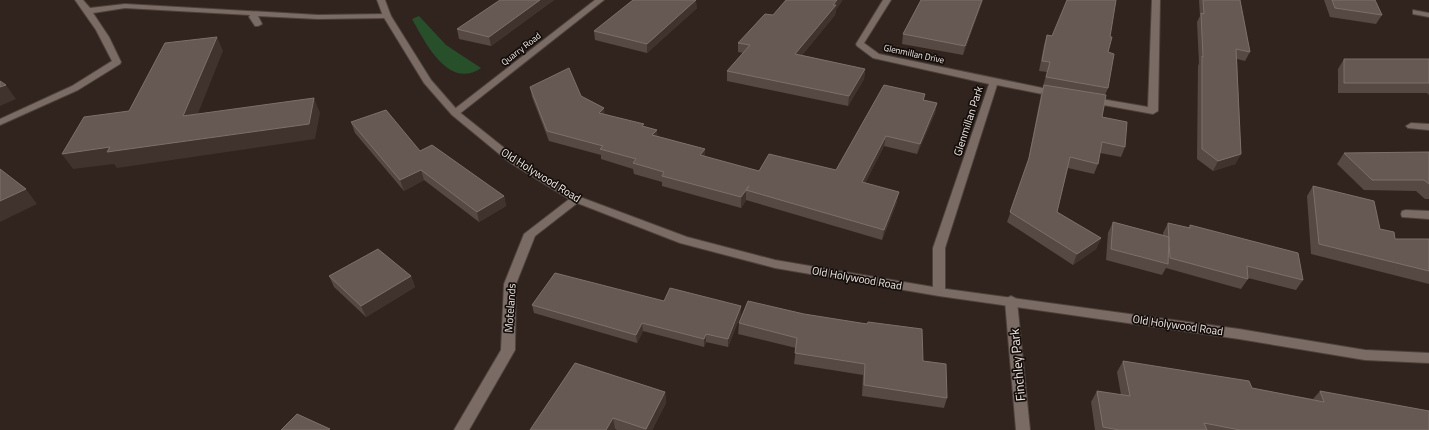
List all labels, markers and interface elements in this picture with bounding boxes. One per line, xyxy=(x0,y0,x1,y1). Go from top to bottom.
street label: Quarry Road xyxy=(498,29,544,68)
street label: Glenmillan Drive xyxy=(883,41,946,66)
street label: Glenmillan Park xyxy=(949,83,987,158)
street label: Old Holywood Road xyxy=(498,144,584,206)
street label: Old Holywood Road xyxy=(811,262,903,294)
street label: Motelands xyxy=(500,283,520,333)
street label: Old Holywood Road xyxy=(1132,311,1224,339)
street label: Finchley Park xyxy=(1004,328,1030,402)

